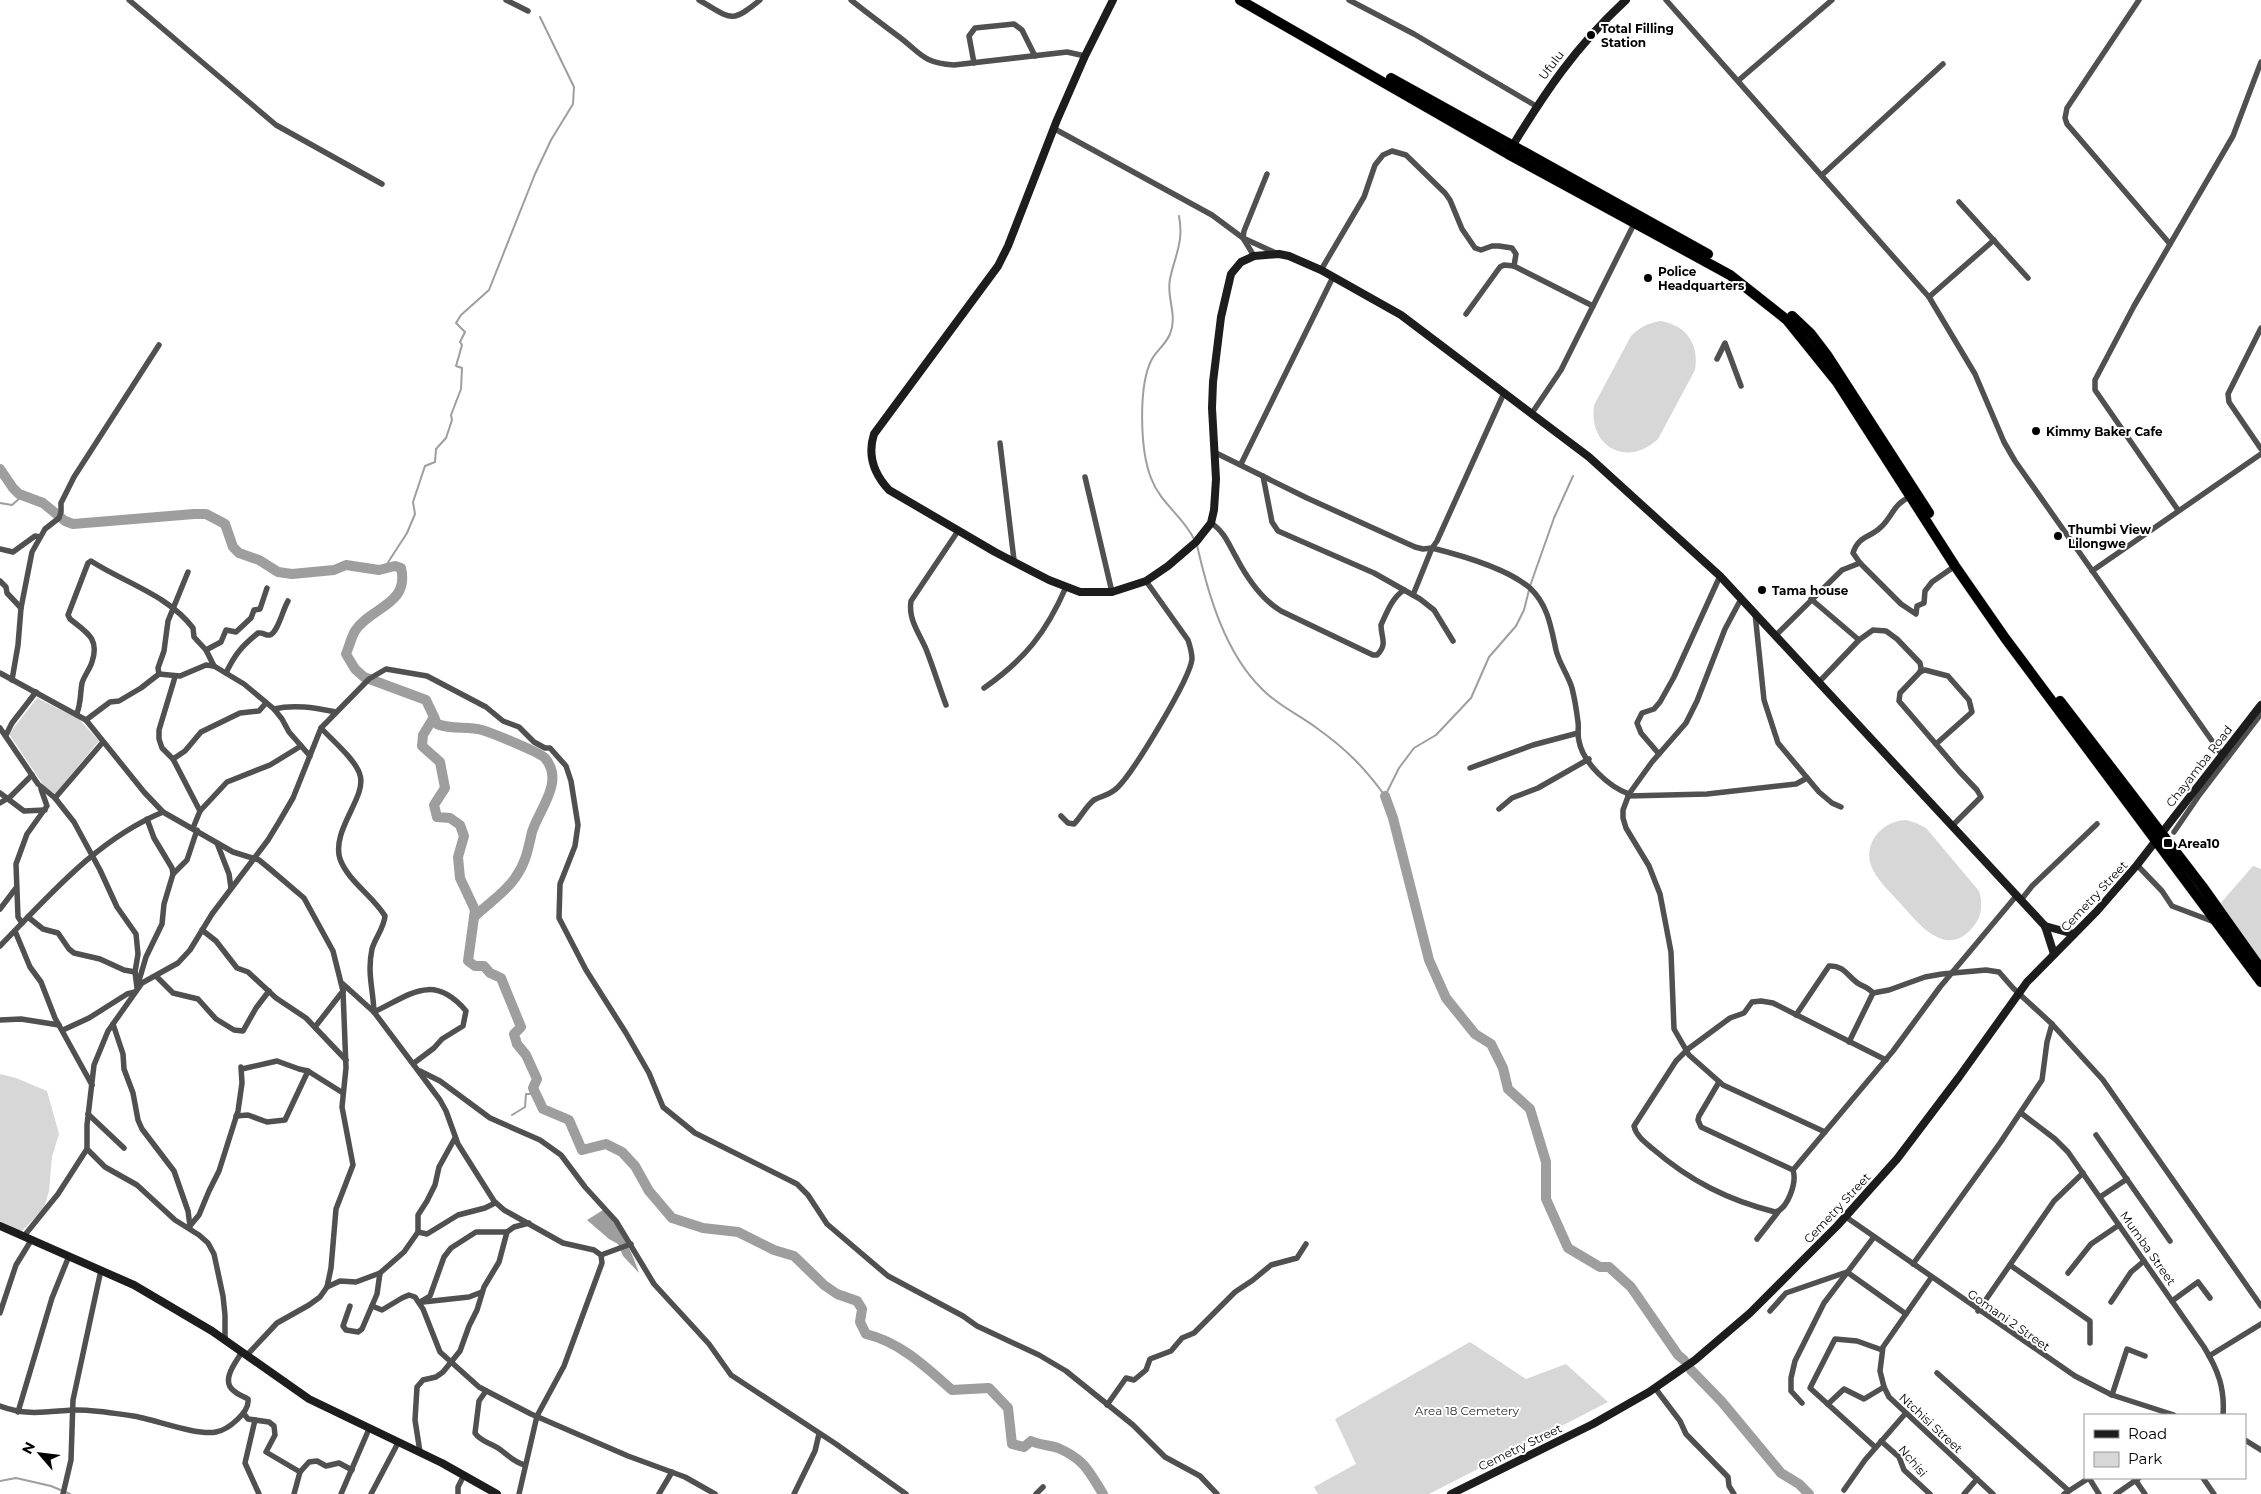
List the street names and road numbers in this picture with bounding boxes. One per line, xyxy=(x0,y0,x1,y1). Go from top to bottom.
street label: Ufulu xyxy=(1535,47,1567,83)
street label: Chayamba Road xyxy=(2163,722,2235,810)
street label: Cemetry Street xyxy=(2057,858,2131,934)
street label: Cemetry Street xyxy=(1800,1170,1874,1246)
street label: Mumba Street xyxy=(2117,1208,2179,1288)
street label: Gomani 2 Street xyxy=(1965,1286,2053,1354)
street label: Ntchisi Street xyxy=(1896,1390,1966,1456)
street label: Cemetry Street xyxy=(1476,1420,1564,1474)
street label: Nchisi xyxy=(1895,1442,1931,1480)

